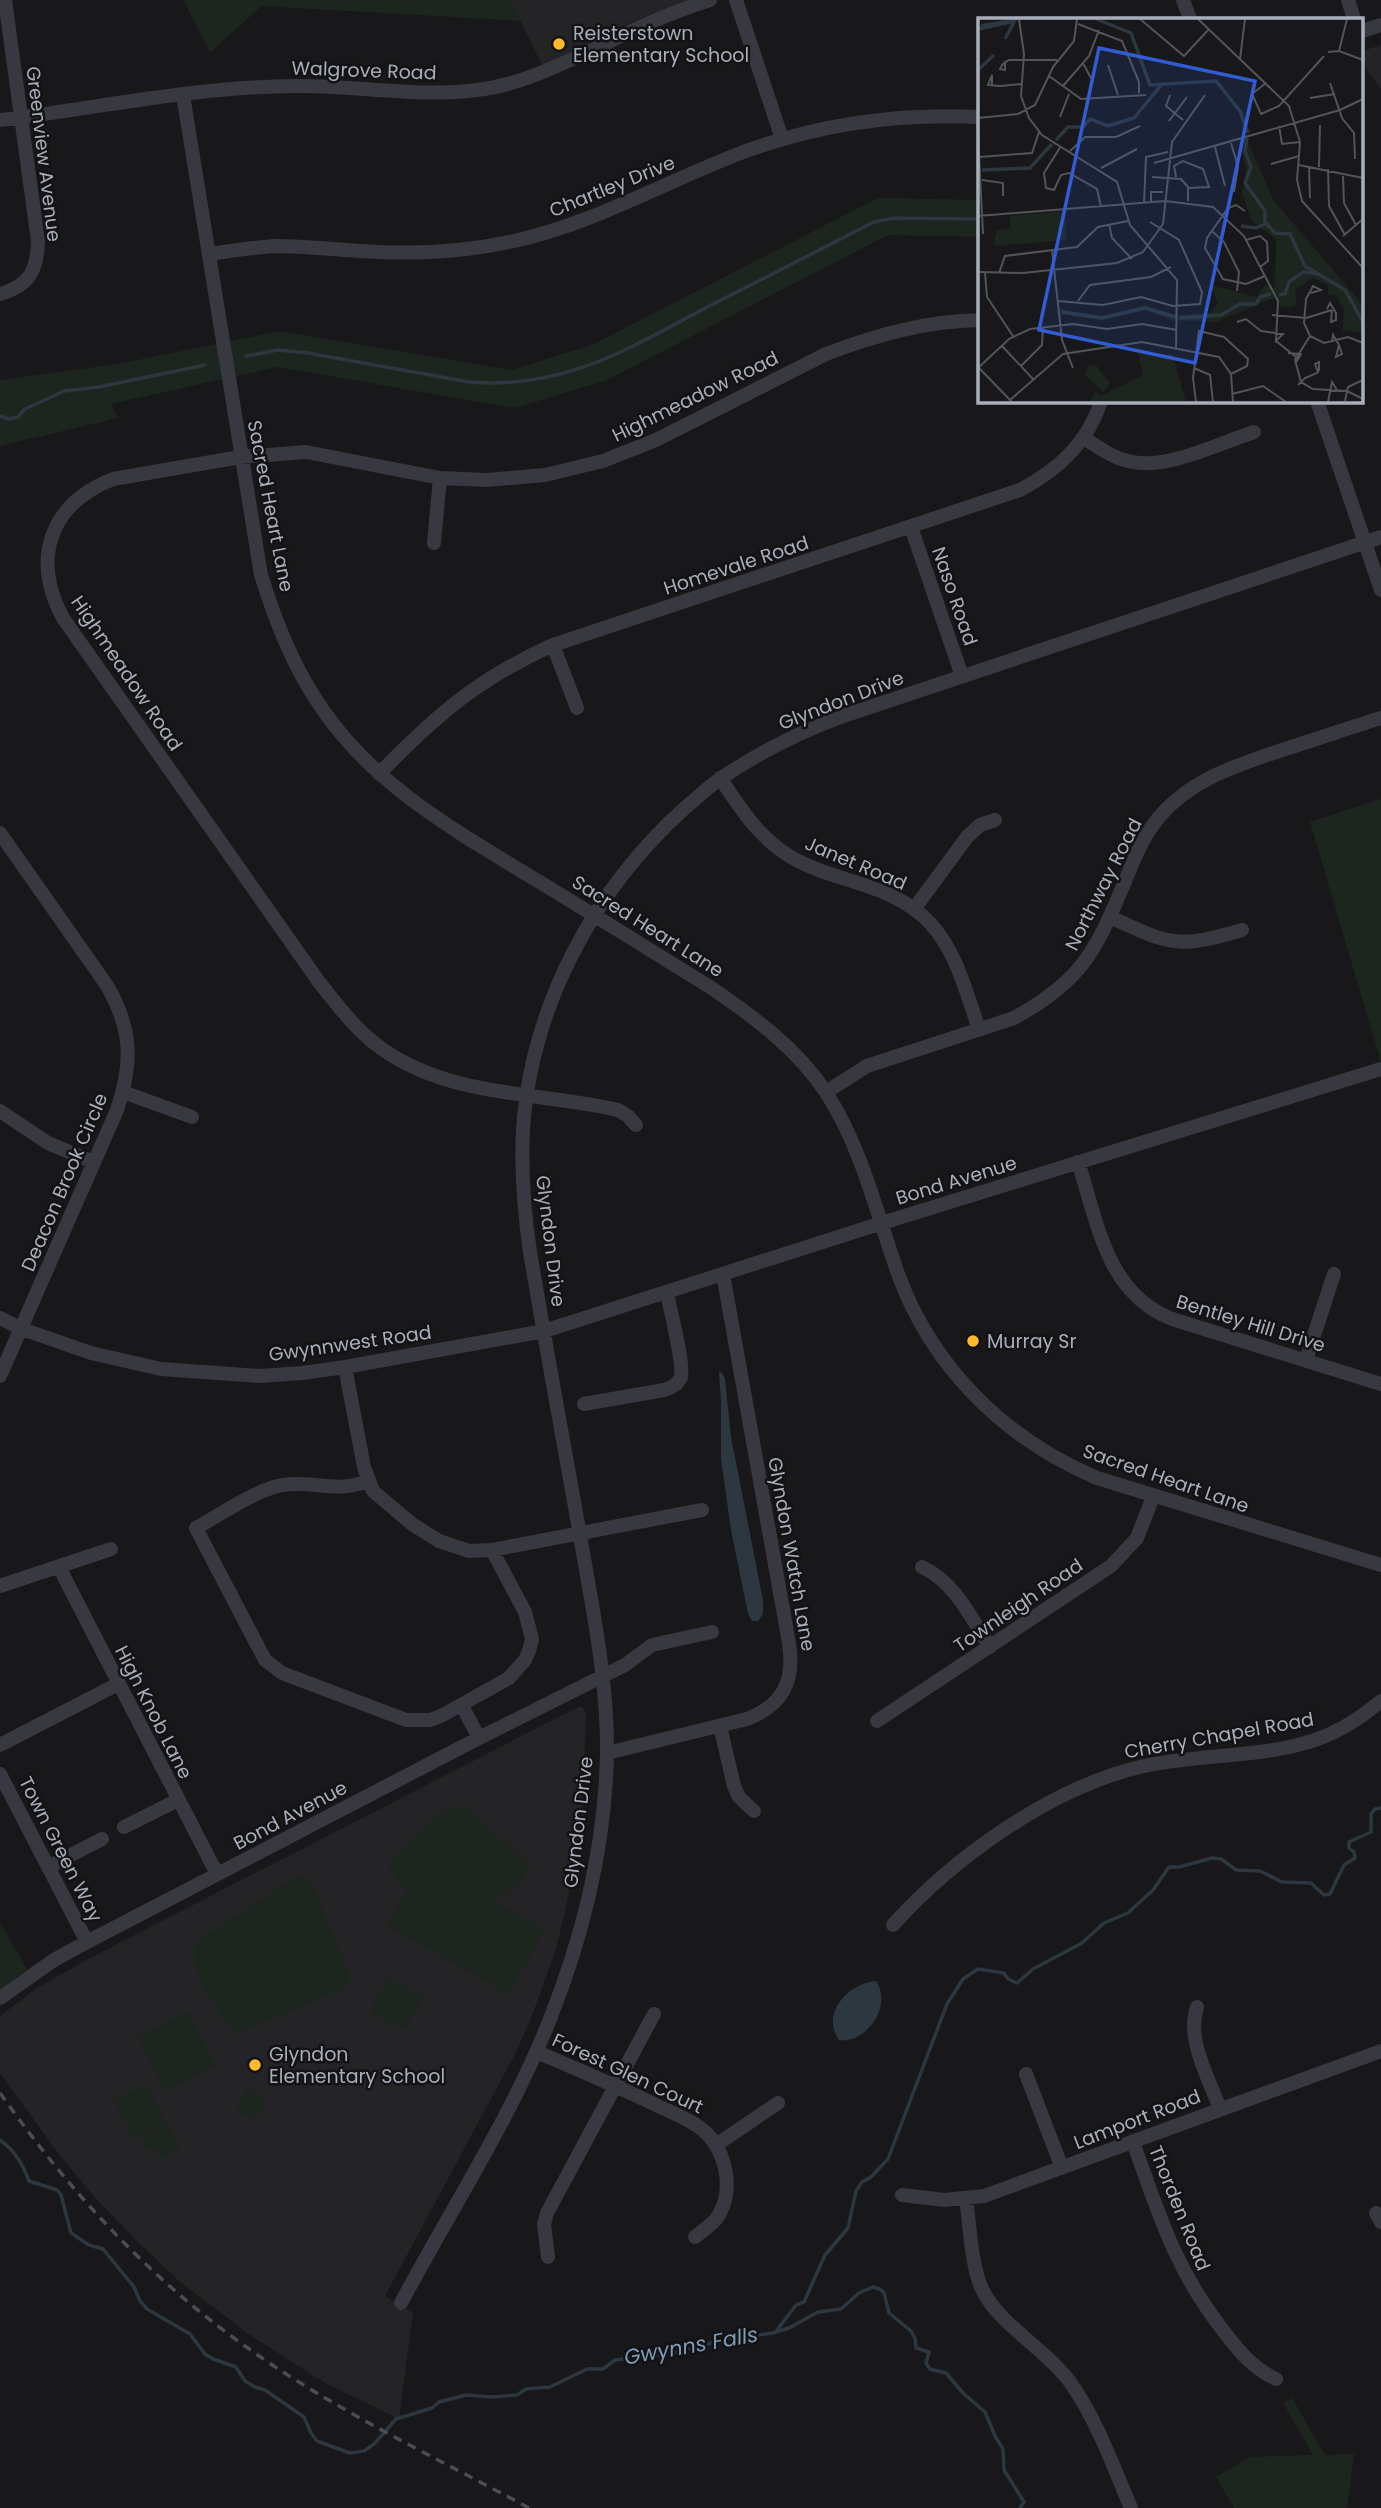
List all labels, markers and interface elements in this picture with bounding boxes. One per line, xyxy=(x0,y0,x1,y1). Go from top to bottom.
inset map xyxy=(978,18,1364,402)
place label: Reisterstown Elementary School xyxy=(573,20,749,69)
marker: Reisterstown Elementary School xyxy=(551,36,567,52)
street label: Walgrove Road xyxy=(291,54,437,87)
street label: Greenview Avenue xyxy=(19,65,68,243)
street label: Chartley Drive xyxy=(545,149,679,224)
street label: Highmeadow Road xyxy=(607,344,783,448)
street label: Sacred Heart Lane xyxy=(241,418,300,594)
street label: Homevale Road xyxy=(660,529,812,602)
street label: Naso Road xyxy=(925,543,984,649)
street label: Highmeadow Road xyxy=(64,590,189,756)
street label: Glyndon Drive xyxy=(775,664,908,737)
street label: Northway Road xyxy=(1058,813,1148,955)
street label: Janet Road xyxy=(801,830,911,897)
street label: Sacred Heart Lane xyxy=(567,869,729,984)
street label: Deacon Brook Circle xyxy=(15,1089,114,1276)
street label: Bond Avenue xyxy=(892,1149,1020,1212)
street label: Glyndon Drive xyxy=(529,1174,572,1308)
street label: Bentley Hill Drive xyxy=(1173,1288,1329,1359)
street label: Gwynnwest Road xyxy=(267,1319,433,1368)
place label: Murray Sr xyxy=(987,1328,1077,1355)
marker: Murray Sr xyxy=(965,1333,981,1349)
street label: Sacred Heart Lane xyxy=(1079,1437,1253,1520)
street label: Glyndon Watch Lane xyxy=(761,1455,822,1653)
street label: Townleigh Road xyxy=(948,1552,1088,1659)
street label: High Knob Lane xyxy=(108,1641,199,1784)
street label: Cherry Chapel Road xyxy=(1122,1706,1316,1765)
street label: Glyndon Drive xyxy=(557,1755,600,1889)
street label: Town Green Way xyxy=(12,1772,109,1927)
street label: Bond Avenue xyxy=(229,1774,352,1857)
street label: Forest Glen Court xyxy=(548,2027,708,2120)
place label: Glyndon Elementary School xyxy=(269,2041,445,2090)
marker: Glyndon Elementary School xyxy=(247,2057,263,2073)
street label: Lamport Road xyxy=(1070,2083,1205,2156)
street label: Thorden Road xyxy=(1142,2141,1217,2275)
water label: Gwynns Falls xyxy=(622,2319,760,2372)

